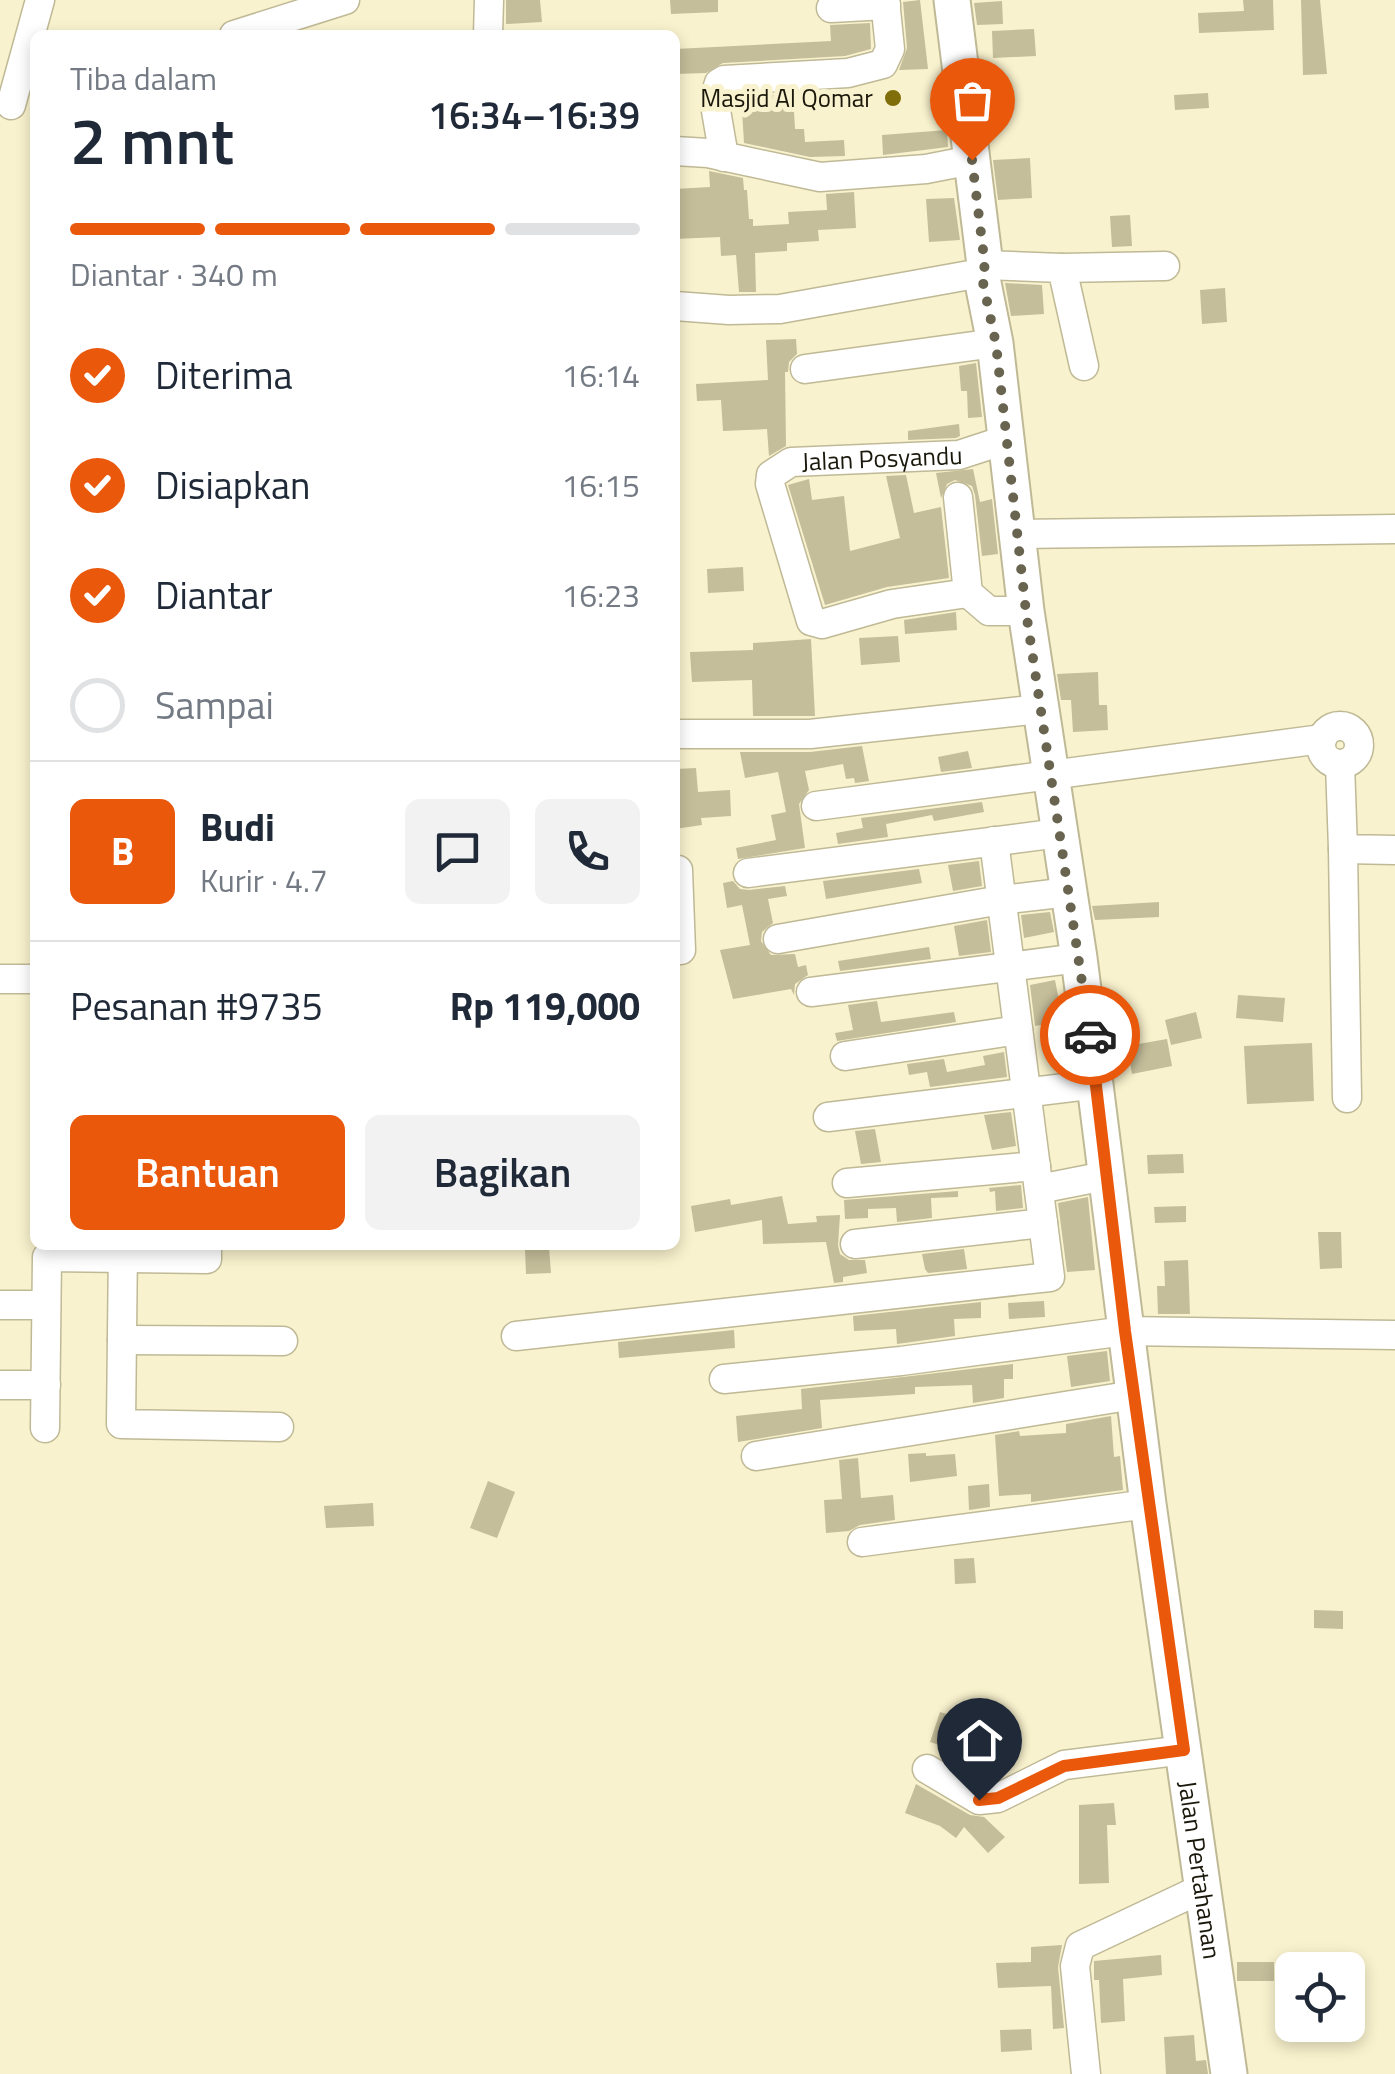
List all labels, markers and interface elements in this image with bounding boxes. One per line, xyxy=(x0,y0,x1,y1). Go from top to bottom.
text: Tiba dalam xyxy=(70,54,217,102)
pin xyxy=(930,58,1015,161)
icon: bag xyxy=(945,73,1000,128)
place label: Masjid Al Qomar xyxy=(700,79,873,117)
text: 16:34–16:39 xyxy=(428,86,640,144)
marker: Masjid Al Qomar xyxy=(882,87,904,109)
text: 2 mnt xyxy=(70,90,234,189)
text: Diantar · 340 m xyxy=(70,250,278,298)
text: Diterima xyxy=(155,346,293,404)
icon: check xyxy=(70,348,125,403)
text: 16:14 xyxy=(561,351,640,399)
street label: Jalan Posyandu xyxy=(801,436,963,481)
text: Disiapkan xyxy=(155,456,310,514)
icon: check xyxy=(70,458,125,513)
text: 16:15 xyxy=(561,461,640,509)
text: Diantar xyxy=(155,566,273,624)
icon: check xyxy=(70,568,125,623)
text: 16:23 xyxy=(561,571,640,619)
text: Sampai xyxy=(155,676,274,734)
text: Budi xyxy=(200,798,275,856)
button: chat xyxy=(405,799,510,904)
button: phone xyxy=(535,799,640,904)
text: B xyxy=(111,822,134,880)
text: Kurir · 4.7 xyxy=(200,856,328,904)
text: Pesanan #9735 xyxy=(70,977,323,1035)
text: Rp 119,000 xyxy=(450,977,640,1035)
courier xyxy=(1040,985,1140,1085)
icon: car xyxy=(1063,1008,1118,1063)
button: Bantuan xyxy=(70,1115,345,1230)
button: Bagikan xyxy=(365,1115,640,1230)
pin xyxy=(937,1698,1022,1801)
icon: home xyxy=(952,1713,1007,1768)
street label: Jalan Pertahanan xyxy=(1169,1778,1231,1961)
map controls xyxy=(1275,1952,1365,2042)
button: locate xyxy=(1275,1952,1365,2042)

